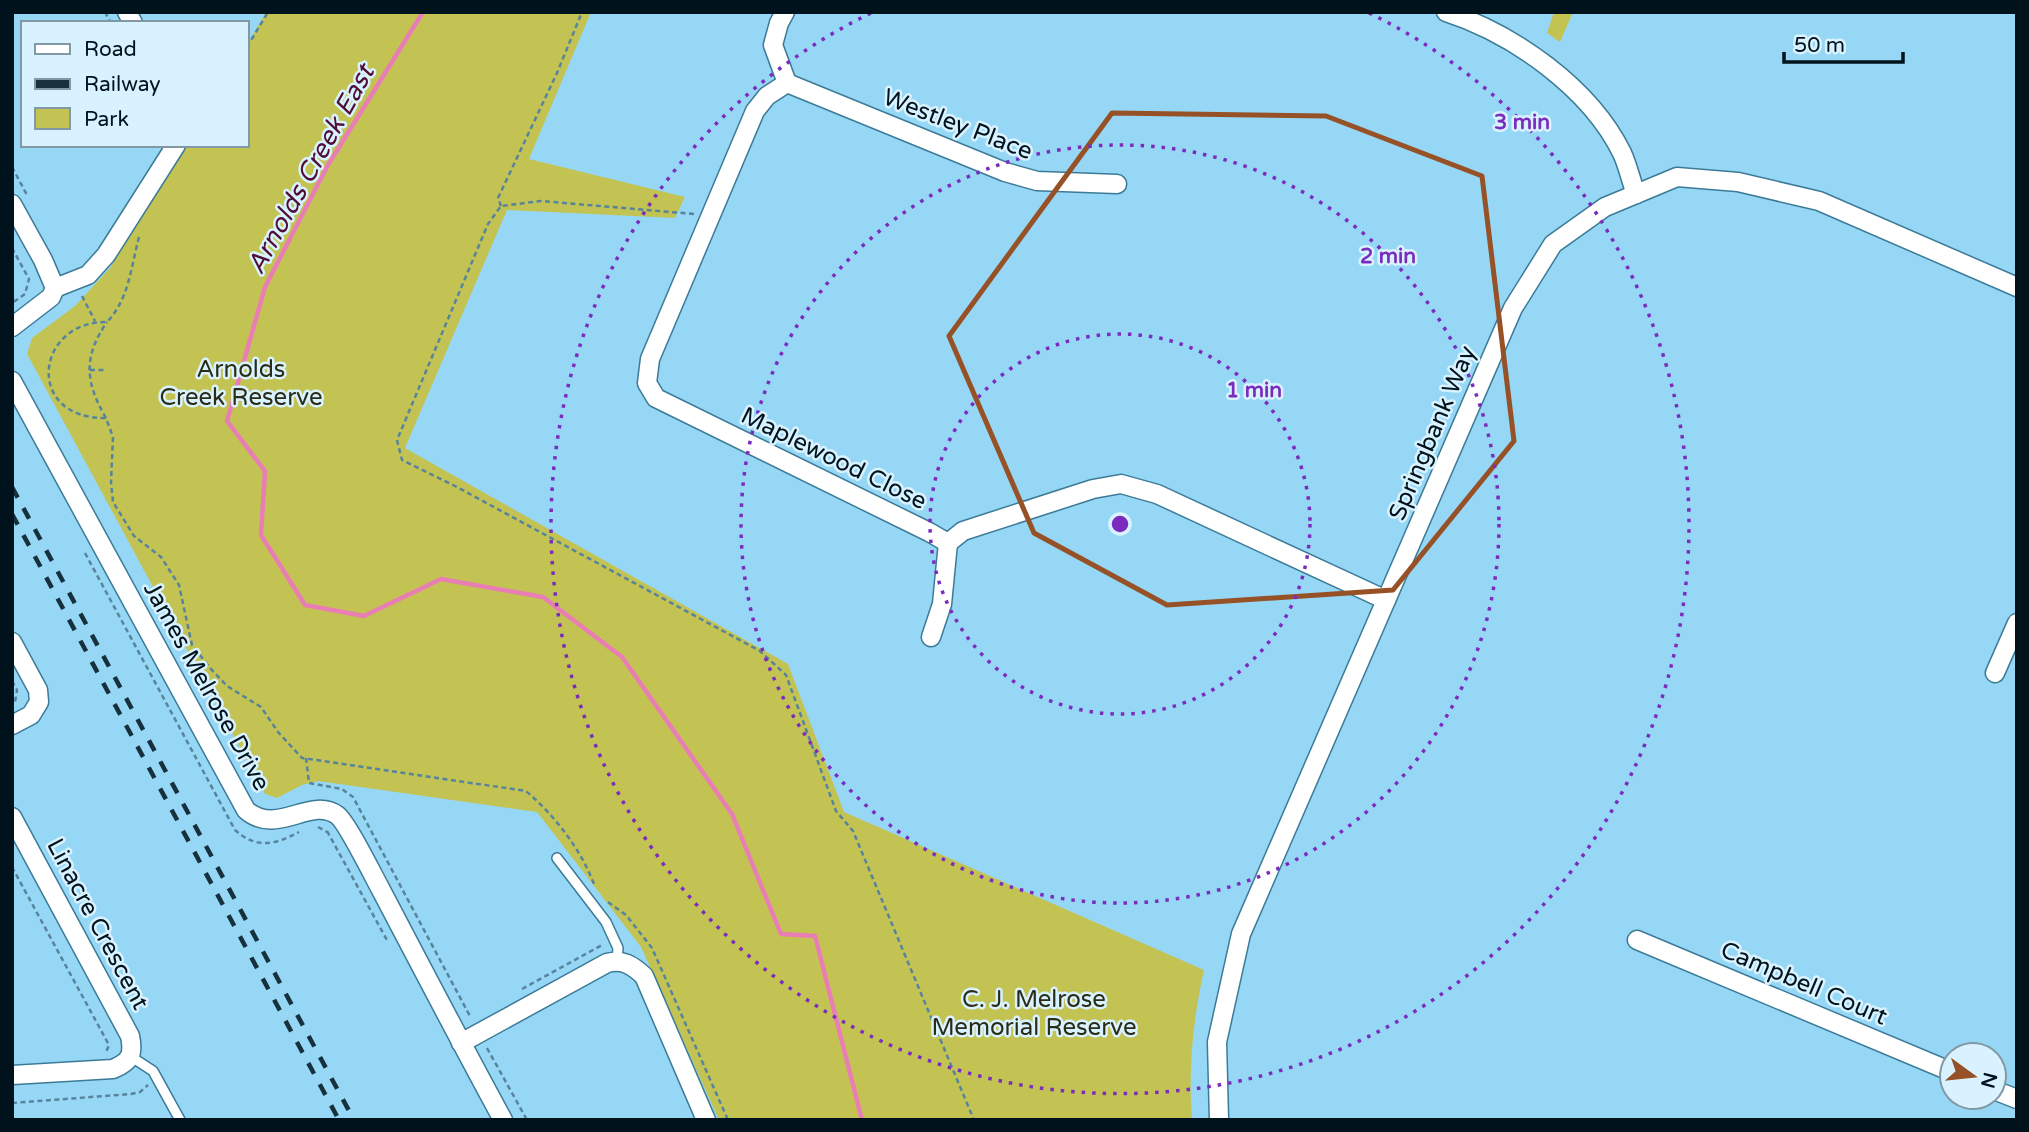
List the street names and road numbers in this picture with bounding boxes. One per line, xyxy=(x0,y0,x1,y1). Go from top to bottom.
street label: Westley Place xyxy=(879,83,1037,166)
street label: Springbank Way xyxy=(1383,342,1482,525)
street label: Maplewood Close xyxy=(736,401,931,516)
street label: James Melrose Drive xyxy=(137,577,276,796)
street label: Linacre Crescent xyxy=(40,834,155,1015)
street label: Campbell Court xyxy=(1716,935,1891,1032)

